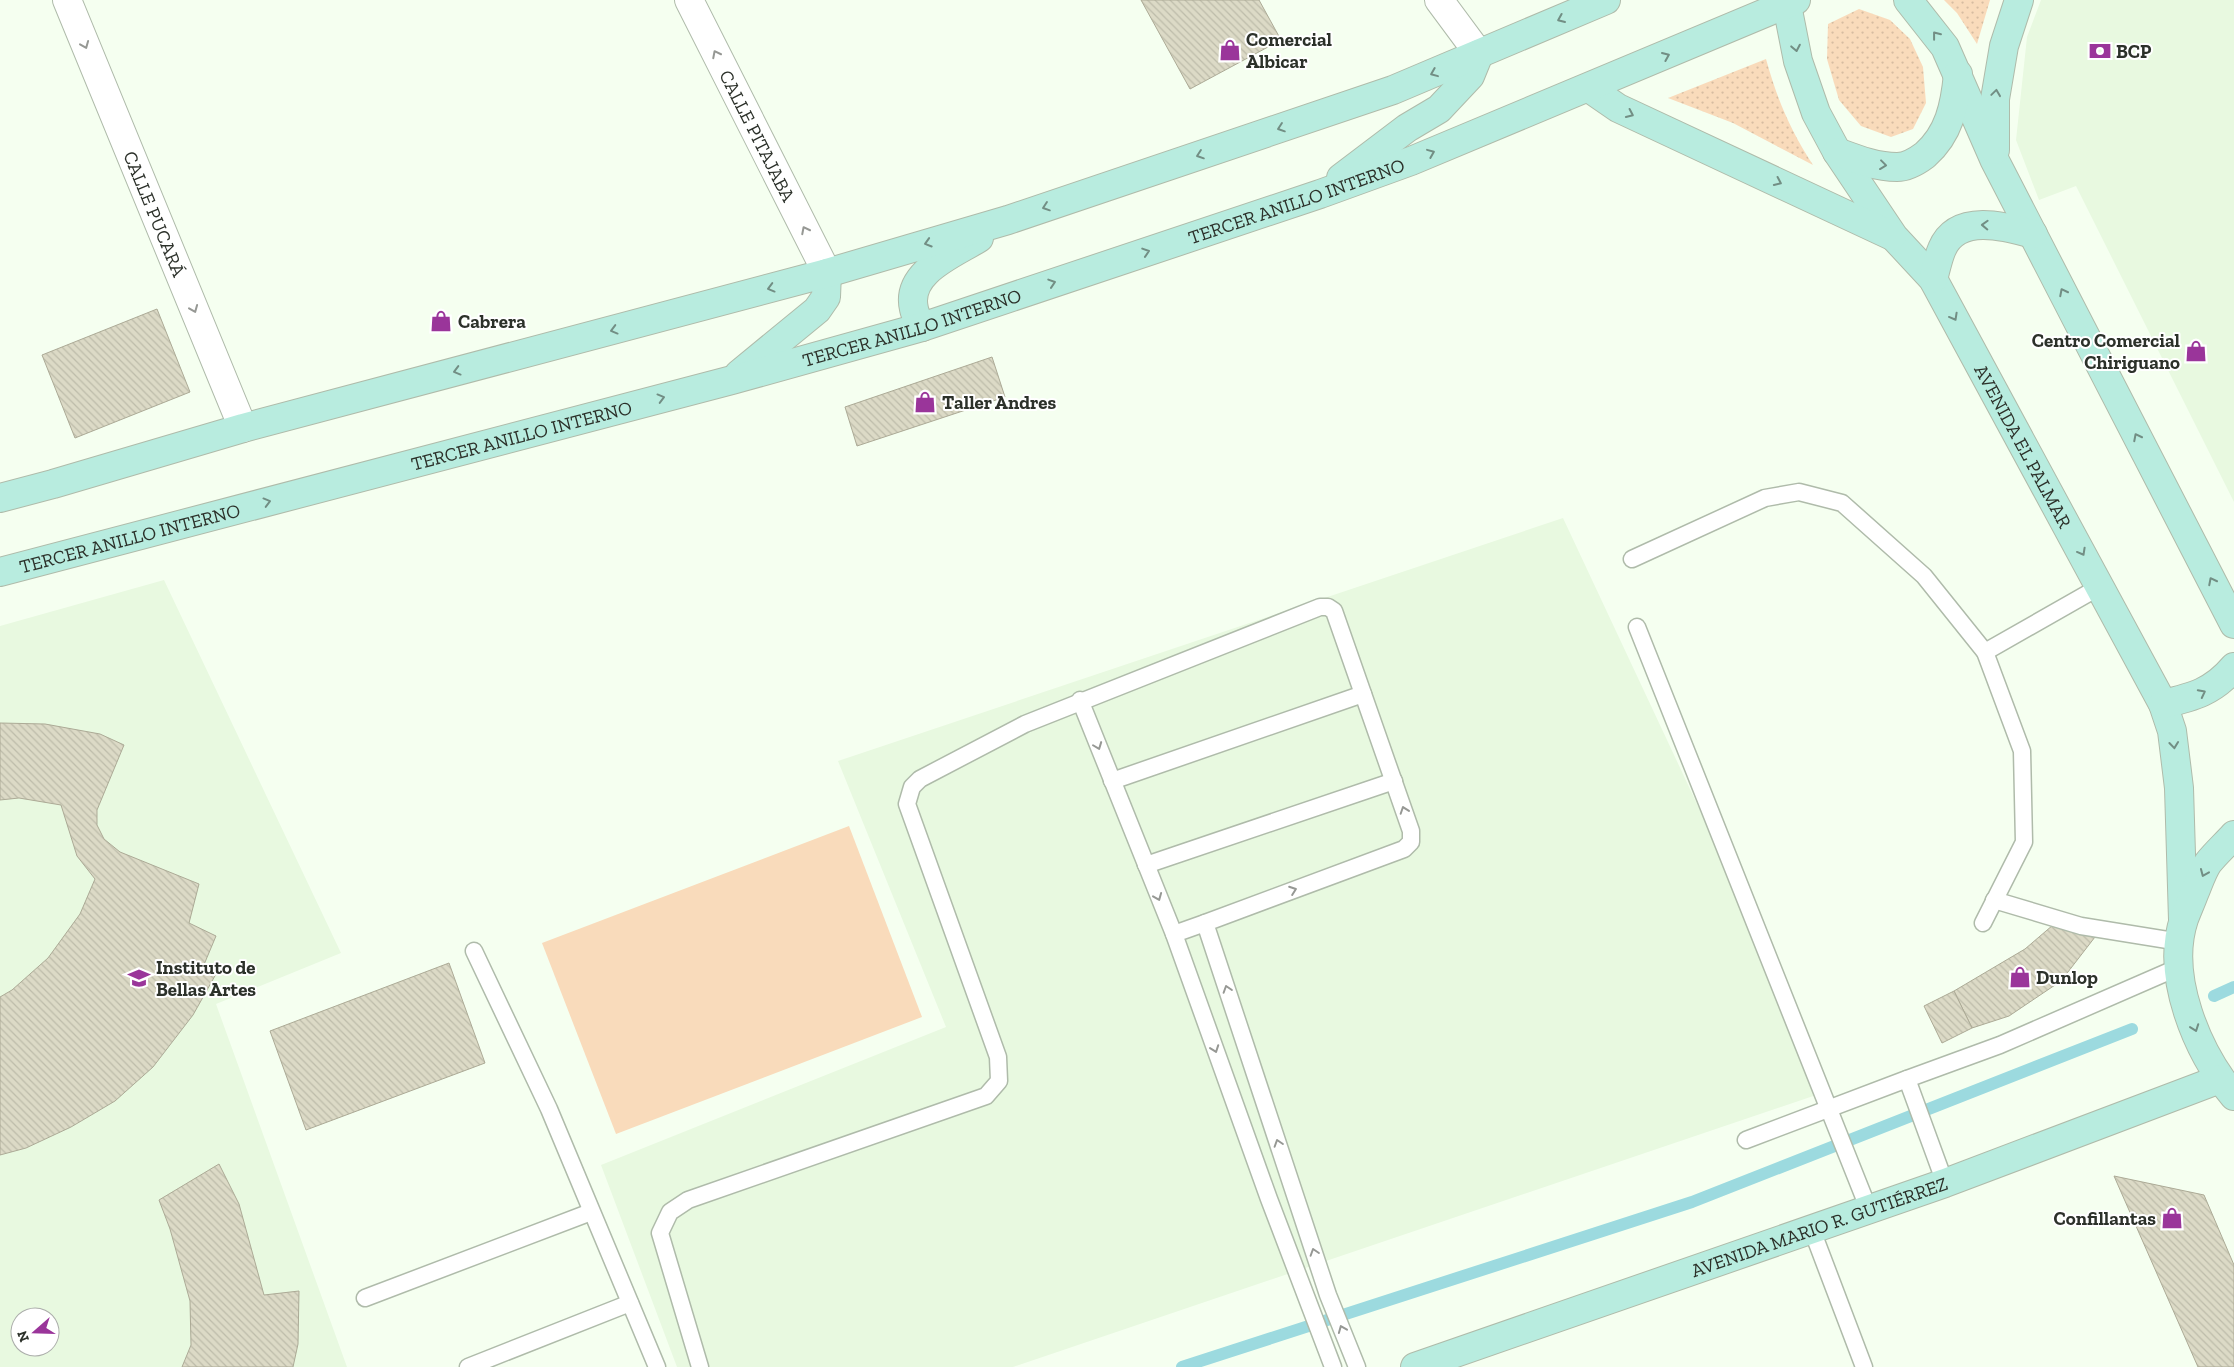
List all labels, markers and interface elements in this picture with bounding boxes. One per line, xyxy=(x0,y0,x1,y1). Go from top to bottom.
one-way arrow xyxy=(1557,13,1566,24)
place label: Comercial Albicar xyxy=(1246,28,1333,73)
one-way arrow xyxy=(1934,32,1942,41)
shop icon: Comercial Albicar xyxy=(1217,37,1243,63)
bank icon: BCP xyxy=(2087,38,2113,64)
one-way arrow xyxy=(79,40,89,49)
place label: BCP xyxy=(2116,40,2152,63)
one-way arrow xyxy=(1790,43,1800,52)
one-way arrow xyxy=(712,50,722,59)
one-way arrow xyxy=(1661,51,1670,62)
street label: CALLE PITAJABA xyxy=(714,66,800,206)
one-way arrow xyxy=(1430,67,1439,77)
one-way arrow xyxy=(1991,89,2001,98)
one-way arrow xyxy=(1625,107,1634,118)
one-way arrow xyxy=(1277,122,1285,132)
street label: CALLE PUCARÁ xyxy=(118,148,191,281)
one-way arrow xyxy=(1427,148,1435,158)
one-way arrow xyxy=(1197,149,1205,159)
street label: TERCER ANILLO INTERNO xyxy=(1185,153,1408,249)
one-way arrow xyxy=(1880,159,1888,170)
one-way arrow xyxy=(1773,176,1782,186)
one-way arrow xyxy=(1043,201,1051,211)
one-way arrow xyxy=(1981,220,1989,230)
one-way arrow xyxy=(801,226,811,235)
one-way arrow xyxy=(924,238,932,248)
one-way arrow xyxy=(1141,248,1149,258)
one-way arrow xyxy=(1048,279,1056,289)
one-way arrow xyxy=(767,282,776,293)
street label: TERCER ANILLO INTERNO xyxy=(800,284,1024,372)
one-way arrow xyxy=(2059,288,2069,297)
one-way arrow xyxy=(188,304,198,312)
shop icon: Cabrera xyxy=(428,308,454,334)
place label: Cabrera xyxy=(458,310,526,333)
one-way arrow xyxy=(1948,312,1958,321)
one-way arrow xyxy=(611,324,619,334)
place label: Centro Comercial Chiriguano xyxy=(2032,329,2181,374)
shop icon: Centro Comercial Chiriguano xyxy=(2183,338,2209,364)
street label: AVENIDA EL PALMAR xyxy=(1969,361,2077,532)
one-way arrow xyxy=(453,365,462,376)
shop icon: Taller Andres xyxy=(912,389,938,415)
place label: Taller Andres xyxy=(942,391,1057,414)
one-way arrow xyxy=(657,393,666,404)
street label: TERCER ANILLO INTERNO xyxy=(409,396,635,476)
one-way arrow xyxy=(2133,433,2143,442)
one-way arrow xyxy=(263,497,271,507)
street label: TERCER ANILLO INTERNO xyxy=(17,498,243,578)
one-way arrow xyxy=(2076,547,2086,556)
one-way arrow xyxy=(2208,577,2218,586)
one-way arrow xyxy=(2197,689,2206,699)
one-way arrow xyxy=(1092,741,1102,750)
one-way arrow xyxy=(2168,741,2179,749)
one-way arrow xyxy=(1400,806,1410,814)
one-way arrow xyxy=(2199,868,2209,876)
one-way arrow xyxy=(1288,886,1297,896)
one-way arrow xyxy=(1152,892,1163,901)
place label: Instituto de Bellas Artes xyxy=(156,956,256,1001)
shop icon: Dunlop xyxy=(2007,964,2033,990)
school or university icon: Instituto de Bellas Artes xyxy=(126,965,152,991)
place label: Dunlop xyxy=(2036,966,2098,989)
one-way arrow xyxy=(1223,985,1233,993)
one-way arrow xyxy=(2189,1023,2199,1032)
one-way arrow xyxy=(1209,1044,1219,1053)
one-way arrow xyxy=(1274,1139,1284,1147)
street label: AVENIDA MARIO R. GUTIÉRREZ xyxy=(1688,1172,1951,1282)
shop icon: Confillantas xyxy=(2159,1205,2185,1231)
place label: Confillantas xyxy=(2054,1207,2156,1230)
one-way arrow xyxy=(1310,1248,1320,1256)
north arrow xyxy=(10,1307,60,1357)
one-way arrow xyxy=(1337,1325,1348,1334)
text: N xyxy=(13,1328,33,1344)

